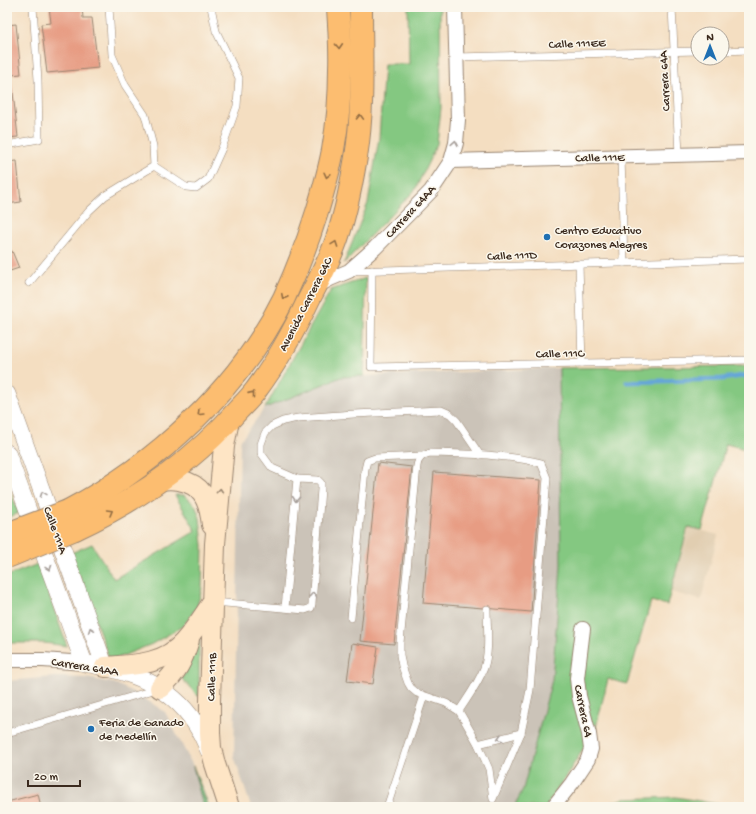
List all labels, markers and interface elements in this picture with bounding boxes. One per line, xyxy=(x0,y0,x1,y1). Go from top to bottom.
north arrow xyxy=(690,26,730,66)
text: N xyxy=(706,32,714,44)
street label: Calle 111EE xyxy=(548,37,606,53)
one-way arrow xyxy=(335,43,344,49)
street label: Carrera 64A xyxy=(657,49,675,111)
one-way arrow xyxy=(356,114,365,120)
one-way arrow xyxy=(450,140,459,146)
street label: Calle 111E xyxy=(575,152,625,166)
one-way arrow xyxy=(324,172,332,178)
street label: Carrera 64AA xyxy=(383,182,440,242)
place label: Centro Educativo Corazones Alegres xyxy=(555,225,647,253)
marker: Centro Educativo Corazones Alegres xyxy=(542,232,552,242)
one-way arrow xyxy=(330,240,338,247)
street label: Calle 111D xyxy=(487,249,537,265)
street label: Avenida Carrera 64C xyxy=(277,254,337,354)
one-way arrow xyxy=(281,293,289,301)
street label: Calle 111C xyxy=(536,348,586,362)
one-way arrow xyxy=(248,391,255,398)
one-way arrow xyxy=(197,408,205,416)
one-way arrow xyxy=(216,488,225,494)
one-way arrow xyxy=(39,491,48,498)
one-way arrow xyxy=(291,496,300,502)
street label: Calle 111A xyxy=(39,505,69,557)
one-way arrow xyxy=(106,510,113,517)
one-way arrow xyxy=(45,565,53,572)
one-way arrow xyxy=(308,592,317,598)
one-way arrow xyxy=(88,626,96,633)
street label: Calle 111B xyxy=(205,652,221,701)
street label: Carrera 64AA xyxy=(50,656,120,680)
street label: Carrera 64 xyxy=(570,684,595,739)
place label: Feria de Ganado de Medellín xyxy=(98,717,184,745)
marker: Feria de Ganado de Medellín xyxy=(86,724,96,734)
one-way arrow xyxy=(496,733,503,742)
scale bar xyxy=(28,762,80,788)
text: 20 m xyxy=(34,771,59,785)

